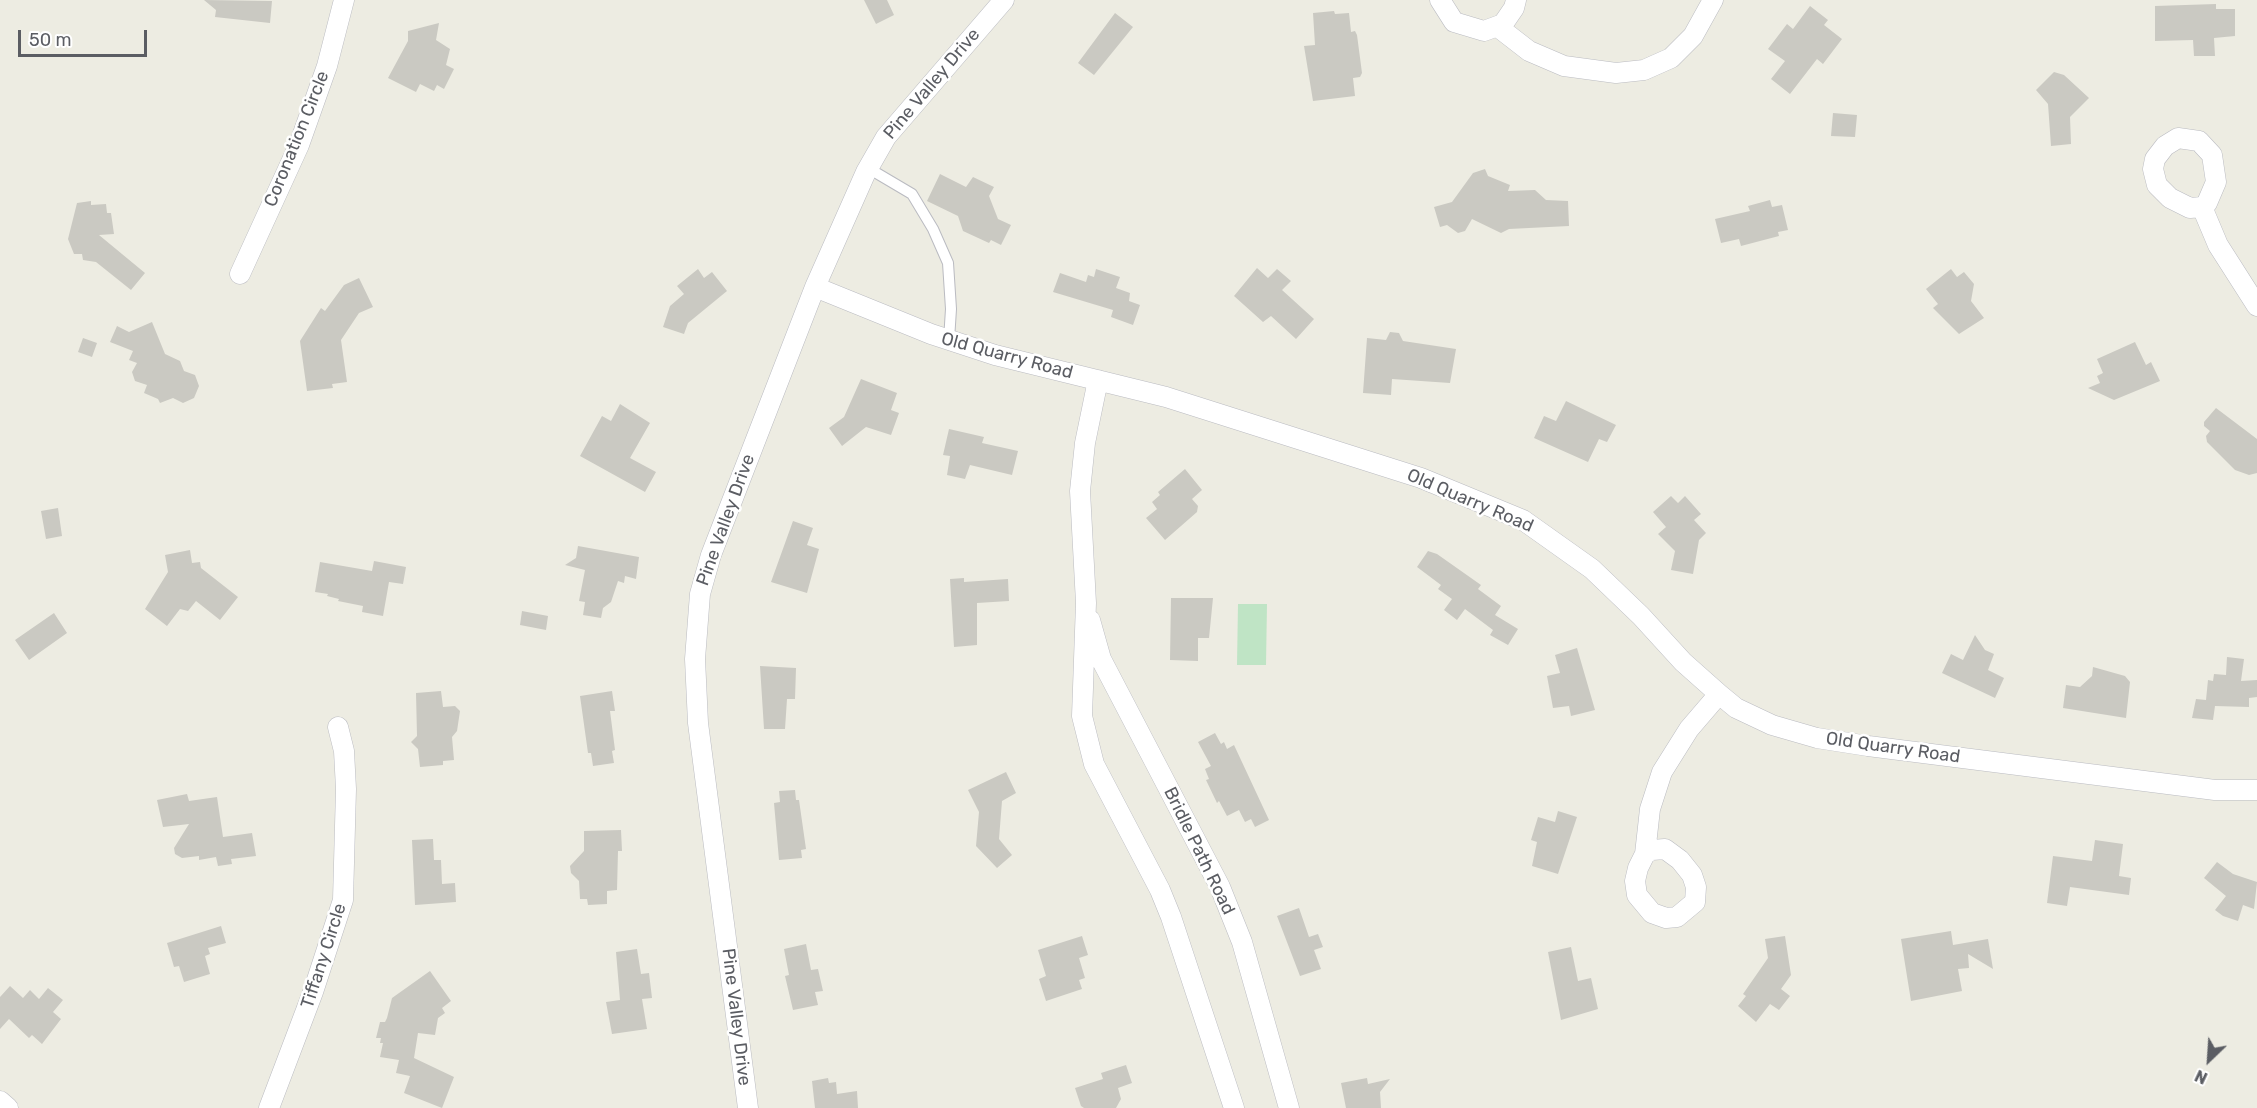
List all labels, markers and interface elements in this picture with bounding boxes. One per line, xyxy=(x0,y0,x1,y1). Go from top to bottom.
scale bar xyxy=(21,18,150,56)
street label: Pine Valley Drive xyxy=(879,24,985,144)
text: 50 m xyxy=(29,29,72,51)
street label: Coronation Circle xyxy=(260,68,334,210)
street label: Old Quarry Road xyxy=(939,328,1075,384)
street label: Pine Valley Drive xyxy=(692,451,760,589)
street label: Old Quarry Road xyxy=(1403,465,1537,537)
street label: Old Quarry Road xyxy=(1824,728,1962,768)
street label: Bridle Path Road xyxy=(1159,784,1239,918)
street label: Tiffany Circle xyxy=(297,901,351,1011)
street label: Pine Valley Drive xyxy=(717,947,755,1087)
north arrow xyxy=(2179,1030,2239,1090)
text: N xyxy=(2192,1066,2210,1088)

